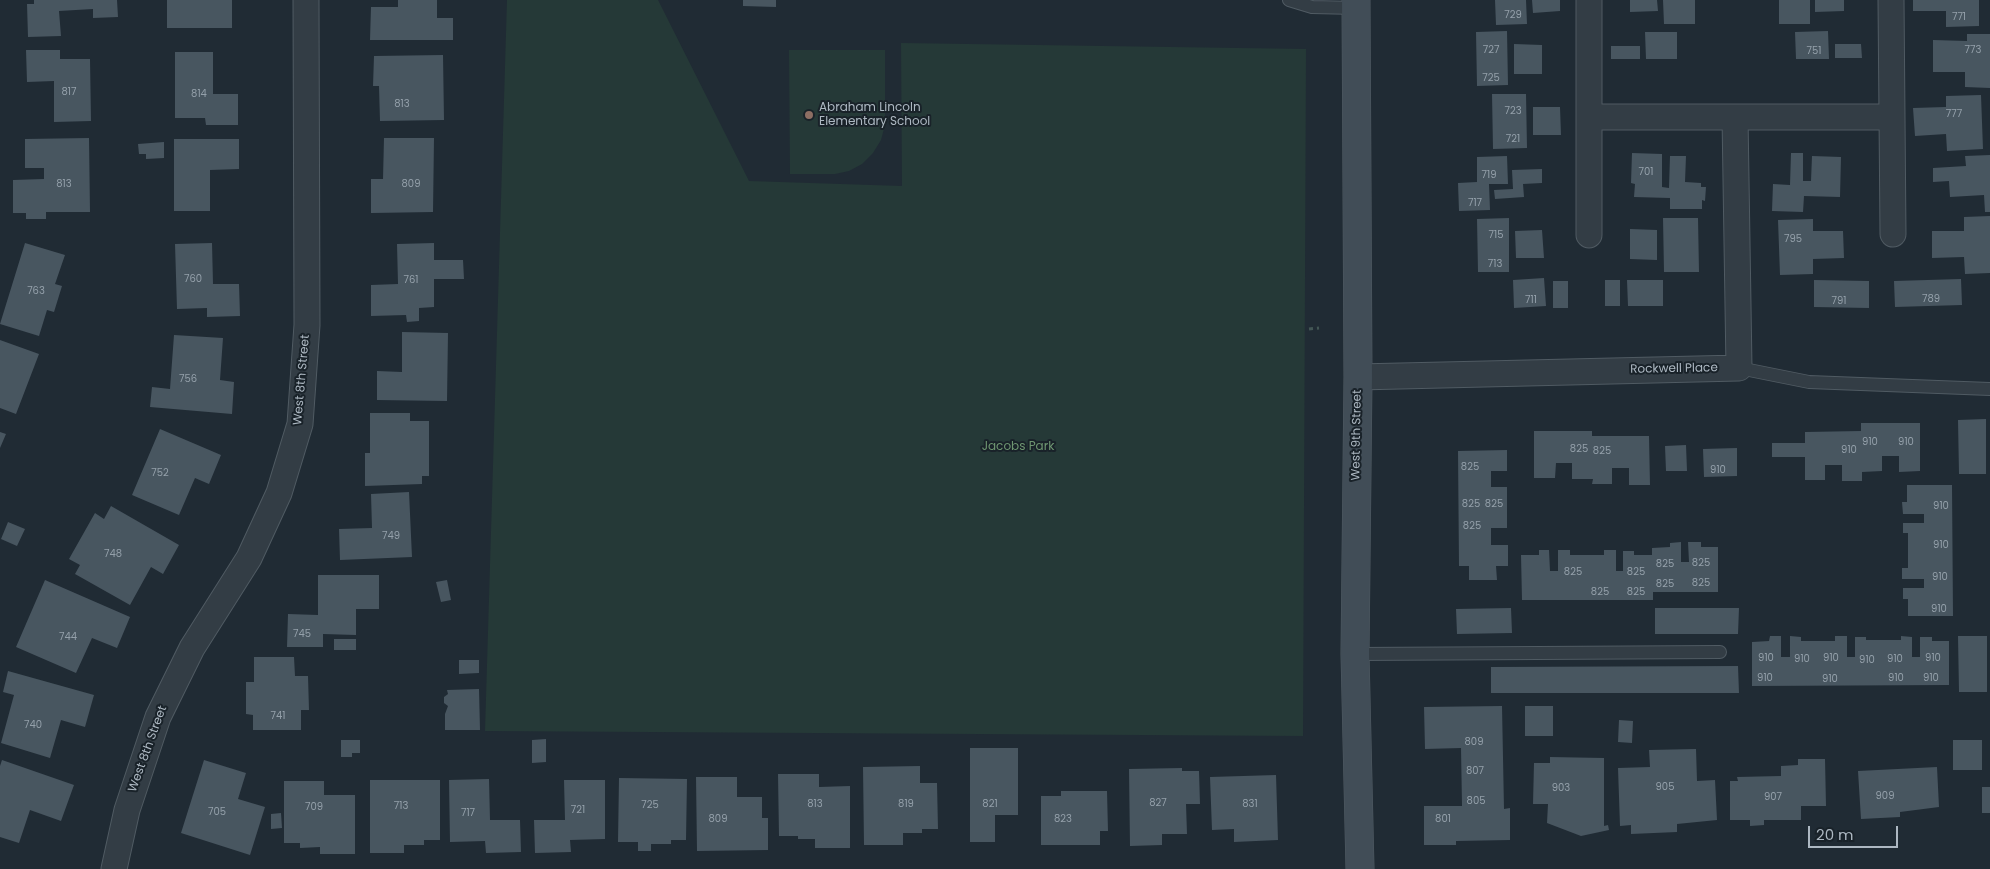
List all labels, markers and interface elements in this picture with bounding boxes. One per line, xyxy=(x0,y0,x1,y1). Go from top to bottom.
house number: 729 xyxy=(1504,9,1522,21)
house number: 771 xyxy=(1952,11,1966,23)
house number: 727 xyxy=(1483,44,1499,56)
house number: 773 xyxy=(1965,44,1981,56)
house number: 751 xyxy=(1807,45,1821,57)
house number: 725 xyxy=(1482,72,1500,84)
house number: 817 xyxy=(62,86,76,98)
house number: 814 xyxy=(191,88,207,100)
house number: 813 xyxy=(394,98,410,110)
place label: Abraham Lincoln Elementary School xyxy=(819,101,930,129)
house number: 723 xyxy=(1504,105,1522,117)
house number: 777 xyxy=(1946,108,1962,120)
marker: Abraham Lincoln Elementary School xyxy=(803,109,815,121)
house number: 721 xyxy=(1506,133,1520,145)
house number: 701 xyxy=(1639,166,1653,178)
house number: 719 xyxy=(1482,169,1496,181)
house number: 813 xyxy=(56,178,72,190)
house number: 809 xyxy=(402,178,420,190)
house number: 717 xyxy=(1468,197,1482,209)
house number: 715 xyxy=(1489,229,1503,241)
house number: 795 xyxy=(1784,233,1802,245)
house number: 713 xyxy=(1488,258,1502,270)
house number: 760 xyxy=(184,273,202,285)
house number: 761 xyxy=(403,274,419,286)
house number: 763 xyxy=(27,285,45,297)
house number: 789 xyxy=(1922,293,1940,305)
house number: 711 xyxy=(1525,294,1537,306)
house number: 791 xyxy=(1832,295,1846,307)
street label: West 8th Street xyxy=(291,334,313,426)
street label: Rockwell Place xyxy=(1630,361,1718,377)
house number: 756 xyxy=(179,373,197,385)
street label: West 9th Street xyxy=(1349,389,1365,481)
house number: 910 xyxy=(1862,436,1878,448)
house number: 910 xyxy=(1898,436,1914,448)
park label: Jacobs Park xyxy=(982,440,1054,454)
house number: 825 xyxy=(1570,443,1588,455)
house number: 910 xyxy=(1841,444,1857,456)
house number: 825 xyxy=(1593,445,1611,457)
house number: 825 xyxy=(1461,461,1479,473)
house number: 910 xyxy=(1710,464,1726,476)
house number: 752 xyxy=(151,467,169,479)
house number: 825 xyxy=(1462,498,1480,510)
house number: 825 xyxy=(1485,498,1503,510)
house number: 910 xyxy=(1933,500,1949,512)
house number: 825 xyxy=(1463,520,1481,532)
house number: 749 xyxy=(382,530,400,542)
house number: 910 xyxy=(1933,539,1949,551)
house number: 748 xyxy=(104,548,122,560)
house number: 825 xyxy=(1692,557,1710,569)
house number: 825 xyxy=(1656,558,1674,570)
house number: 825 xyxy=(1564,566,1582,578)
house number: 825 xyxy=(1627,566,1645,578)
house number: 910 xyxy=(1932,571,1948,583)
house number: 825 xyxy=(1692,577,1710,589)
house number: 825 xyxy=(1656,578,1674,590)
house number: 825 xyxy=(1591,586,1609,598)
house number: 825 xyxy=(1627,586,1645,598)
house number: 910 xyxy=(1931,603,1947,615)
house number: 745 xyxy=(293,628,311,640)
house number: 744 xyxy=(59,631,77,643)
house number: 910 xyxy=(1758,652,1774,664)
house number: 910 xyxy=(1823,652,1839,664)
house number: 910 xyxy=(1925,652,1941,664)
house number: 910 xyxy=(1794,653,1810,665)
house number: 910 xyxy=(1887,653,1903,665)
house number: 910 xyxy=(1859,654,1875,666)
house number: 910 xyxy=(1757,672,1773,684)
house number: 910 xyxy=(1888,672,1904,684)
house number: 910 xyxy=(1923,672,1939,684)
house number: 910 xyxy=(1822,673,1838,685)
street label: West 8th Street xyxy=(126,704,170,794)
house number: 741 xyxy=(271,710,285,722)
house number: 740 xyxy=(24,719,42,731)
house number: 809 xyxy=(1465,736,1483,748)
house number: 807 xyxy=(1466,765,1484,777)
house number: 905 xyxy=(1656,781,1674,793)
house number: 903 xyxy=(1552,782,1570,794)
house number: 909 xyxy=(1876,790,1894,802)
house number: 907 xyxy=(1764,791,1782,803)
house number: 805 xyxy=(1467,795,1485,807)
house number: 827 xyxy=(1149,797,1167,809)
house number: 813 xyxy=(807,798,823,810)
house number: 819 xyxy=(898,798,914,810)
house number: 821 xyxy=(982,798,998,810)
house number: 831 xyxy=(1242,798,1258,810)
house number: 725 xyxy=(641,799,659,811)
house number: 713 xyxy=(394,800,408,812)
house number: 709 xyxy=(305,801,323,813)
house number: 721 xyxy=(571,804,585,816)
house number: 705 xyxy=(208,806,226,818)
house number: 717 xyxy=(461,807,475,819)
house number: 809 xyxy=(709,813,727,825)
house number: 823 xyxy=(1054,813,1072,825)
house number: 801 xyxy=(1435,813,1451,825)
scale bar xyxy=(1810,816,1900,848)
text: 20 m xyxy=(1816,824,1854,845)

